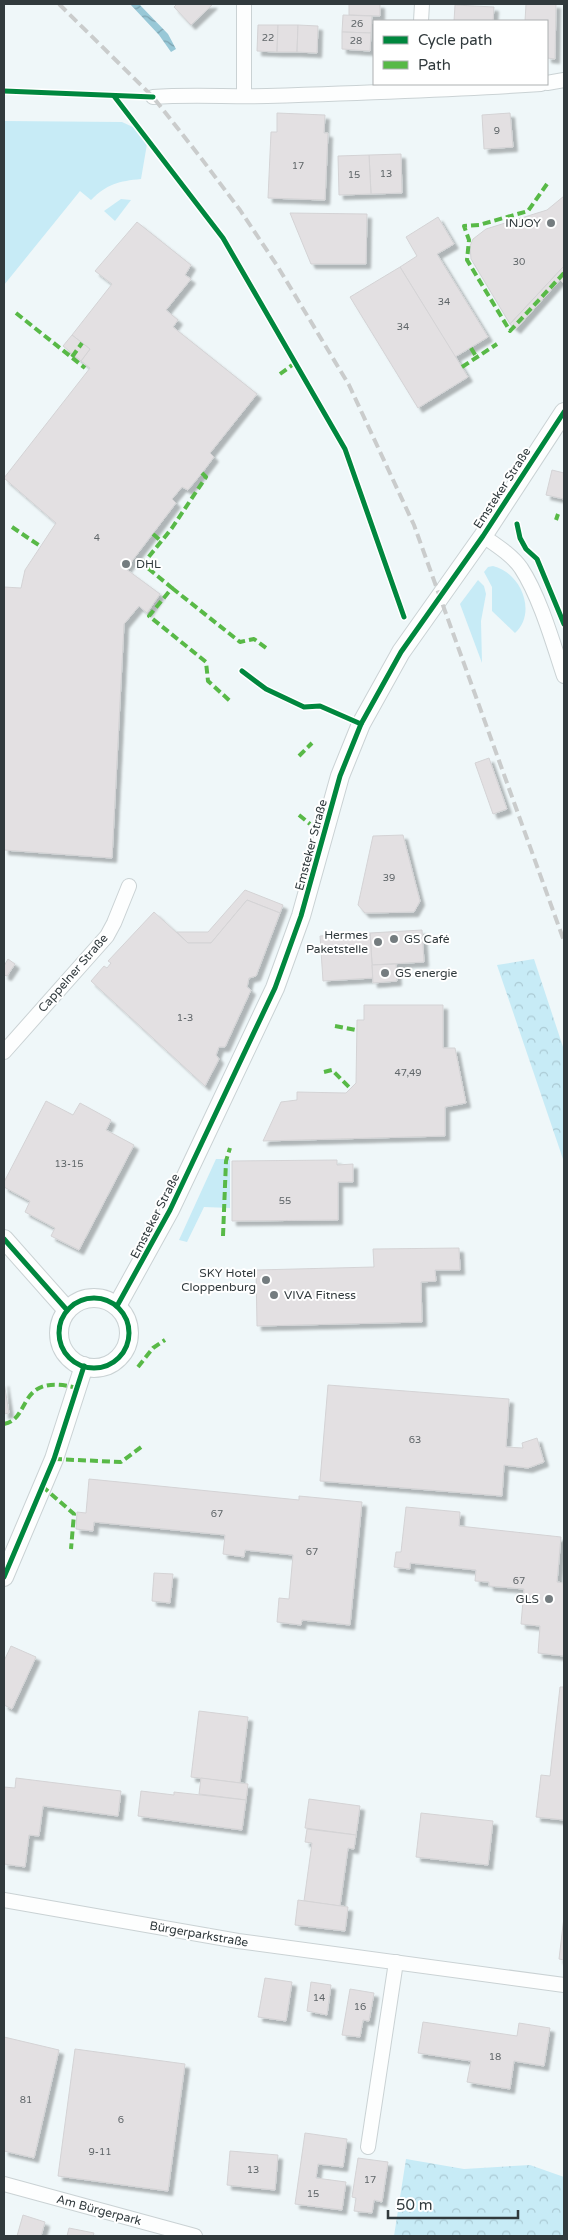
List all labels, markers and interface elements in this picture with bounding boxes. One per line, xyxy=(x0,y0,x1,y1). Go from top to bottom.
house number: 26 xyxy=(351,18,363,30)
legend xyxy=(373,20,548,85)
text: Cycle path xyxy=(418,31,492,49)
house number: 22 xyxy=(262,32,274,44)
house number: 28 xyxy=(350,35,362,47)
text: Path xyxy=(418,56,451,74)
house number: 9 xyxy=(494,125,500,137)
house number: 17 xyxy=(292,160,304,172)
house number: 13 xyxy=(380,168,392,180)
house number: 15 xyxy=(348,169,360,181)
place label: INJOY xyxy=(505,216,541,230)
marker: INJOY xyxy=(545,217,557,229)
house number: 30 xyxy=(513,256,525,268)
house number: 34 xyxy=(438,296,450,308)
house number: 34 xyxy=(397,321,409,333)
street label: Emsteker Straße xyxy=(471,445,533,531)
house number: 4 xyxy=(94,532,100,544)
place label: DHL xyxy=(136,557,161,571)
marker: DHL xyxy=(120,558,132,570)
street label: Emsteker Straße xyxy=(292,798,330,892)
house number: 39 xyxy=(383,872,395,884)
place label: Hermes Paketstelle xyxy=(306,928,368,956)
street label: Cappelner Straße xyxy=(35,931,111,1015)
place label: GS Café xyxy=(404,932,450,946)
marker: GS Café xyxy=(388,933,400,945)
marker: Hermes Paketstelle xyxy=(372,936,384,948)
place label: GS energie xyxy=(395,966,457,980)
marker: GS energie xyxy=(379,967,391,979)
house number: 1-3 xyxy=(177,1012,193,1024)
house number: 47,49 xyxy=(394,1067,422,1079)
house number: 13-15 xyxy=(54,1158,84,1170)
street label: Emsteker Straße xyxy=(127,1171,183,1261)
house number: 55 xyxy=(279,1195,291,1207)
place label: SKY Hotel Cloppenburg xyxy=(181,1266,256,1294)
marker: SKY Hotel Cloppenburg xyxy=(260,1274,272,1286)
place label: VIVA Fitness xyxy=(284,1288,356,1302)
marker: VIVA Fitness xyxy=(268,1289,280,1301)
house number: 63 xyxy=(409,1434,421,1446)
house number: 67 xyxy=(211,1508,223,1520)
house number: 67 xyxy=(306,1546,318,1558)
house number: 67 xyxy=(513,1575,525,1587)
place label: GLS xyxy=(516,1592,539,1606)
marker: GLS xyxy=(543,1593,555,1605)
street label: Bürgerparkstraße xyxy=(149,1918,250,1950)
house number: 14 xyxy=(313,1992,325,2004)
house number: 16 xyxy=(354,2001,366,2013)
house number: 18 xyxy=(489,2051,501,2063)
house number: 81 xyxy=(20,2094,32,2106)
house number: 6 xyxy=(118,2114,124,2126)
house number: 9-11 xyxy=(89,2146,111,2158)
house number: 13 xyxy=(247,2164,259,2176)
house number: 17 xyxy=(364,2174,376,2186)
house number: 15 xyxy=(307,2188,319,2200)
scale bar xyxy=(388,2188,518,2220)
street label: Am Bürgerpark xyxy=(55,2192,143,2228)
text: 50 m xyxy=(396,2196,433,2214)

